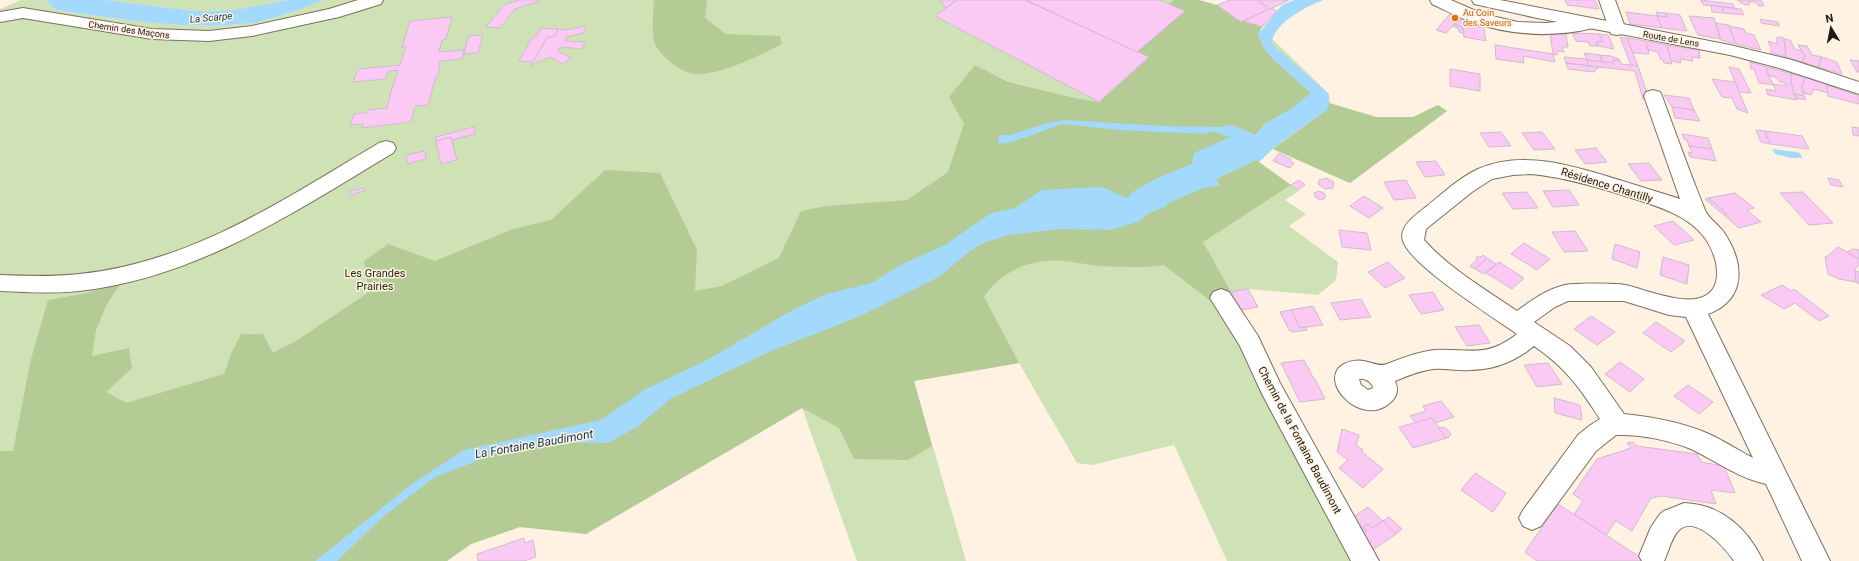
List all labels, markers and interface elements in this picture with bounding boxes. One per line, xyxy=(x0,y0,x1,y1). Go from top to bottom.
place label: Au Coin des Saveurs xyxy=(1463,8,1512,28)
north arrow xyxy=(1811,8,1851,48)
water label: La Scarpe xyxy=(189,10,233,25)
text: N xyxy=(1824,12,1835,26)
marker: Au Coin des Saveurs xyxy=(1450,13,1460,23)
street label: Chemin des Maçons xyxy=(88,19,171,41)
street label: Route de Lens xyxy=(1642,29,1700,49)
street label: Résidence Chantilly xyxy=(1559,165,1655,206)
park label: Les Grandes Prairies xyxy=(345,267,406,293)
street label: Chemin de la Fontaine Baudimont xyxy=(1255,364,1344,516)
water label: La Fontaine Baudimont xyxy=(474,427,594,461)

